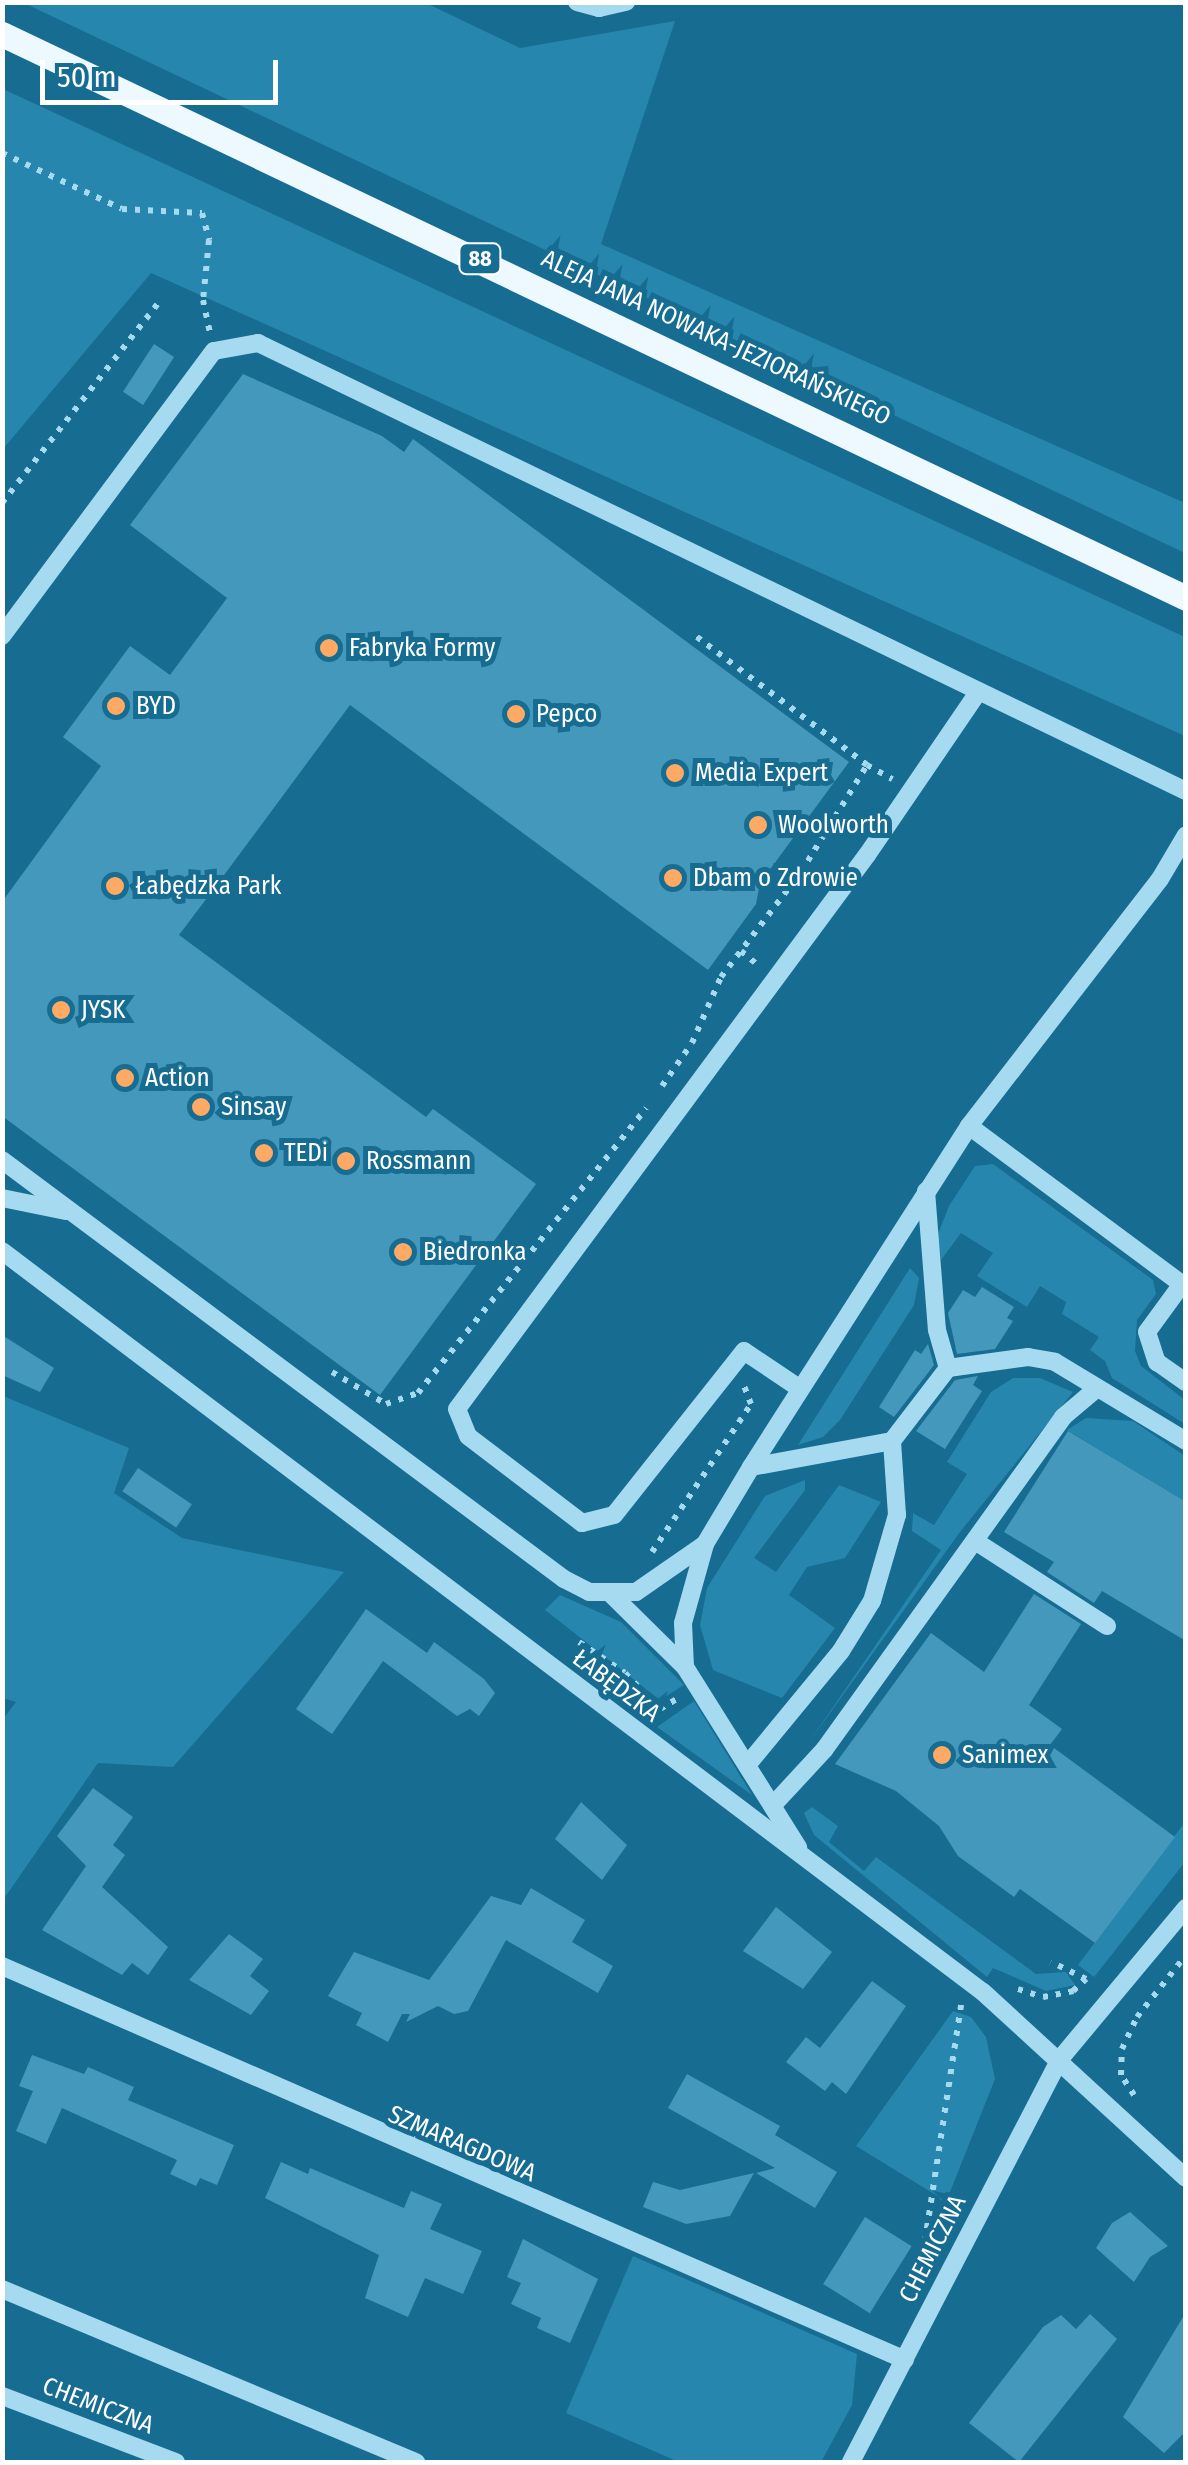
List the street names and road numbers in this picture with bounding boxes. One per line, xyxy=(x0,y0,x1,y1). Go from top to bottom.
road number: 88 xyxy=(458,242,502,276)
street label: ALEJA JANA NOWAKA-JEZIORAŃSKIEGO xyxy=(537,244,895,432)
street label: ŁABĘDZKA xyxy=(566,1643,666,1729)
street label: SZMARAGDOWA xyxy=(384,2099,540,2189)
street label: CHEMICZNA xyxy=(893,2190,973,2308)
street label: CHEMICZNA xyxy=(38,2371,158,2441)

